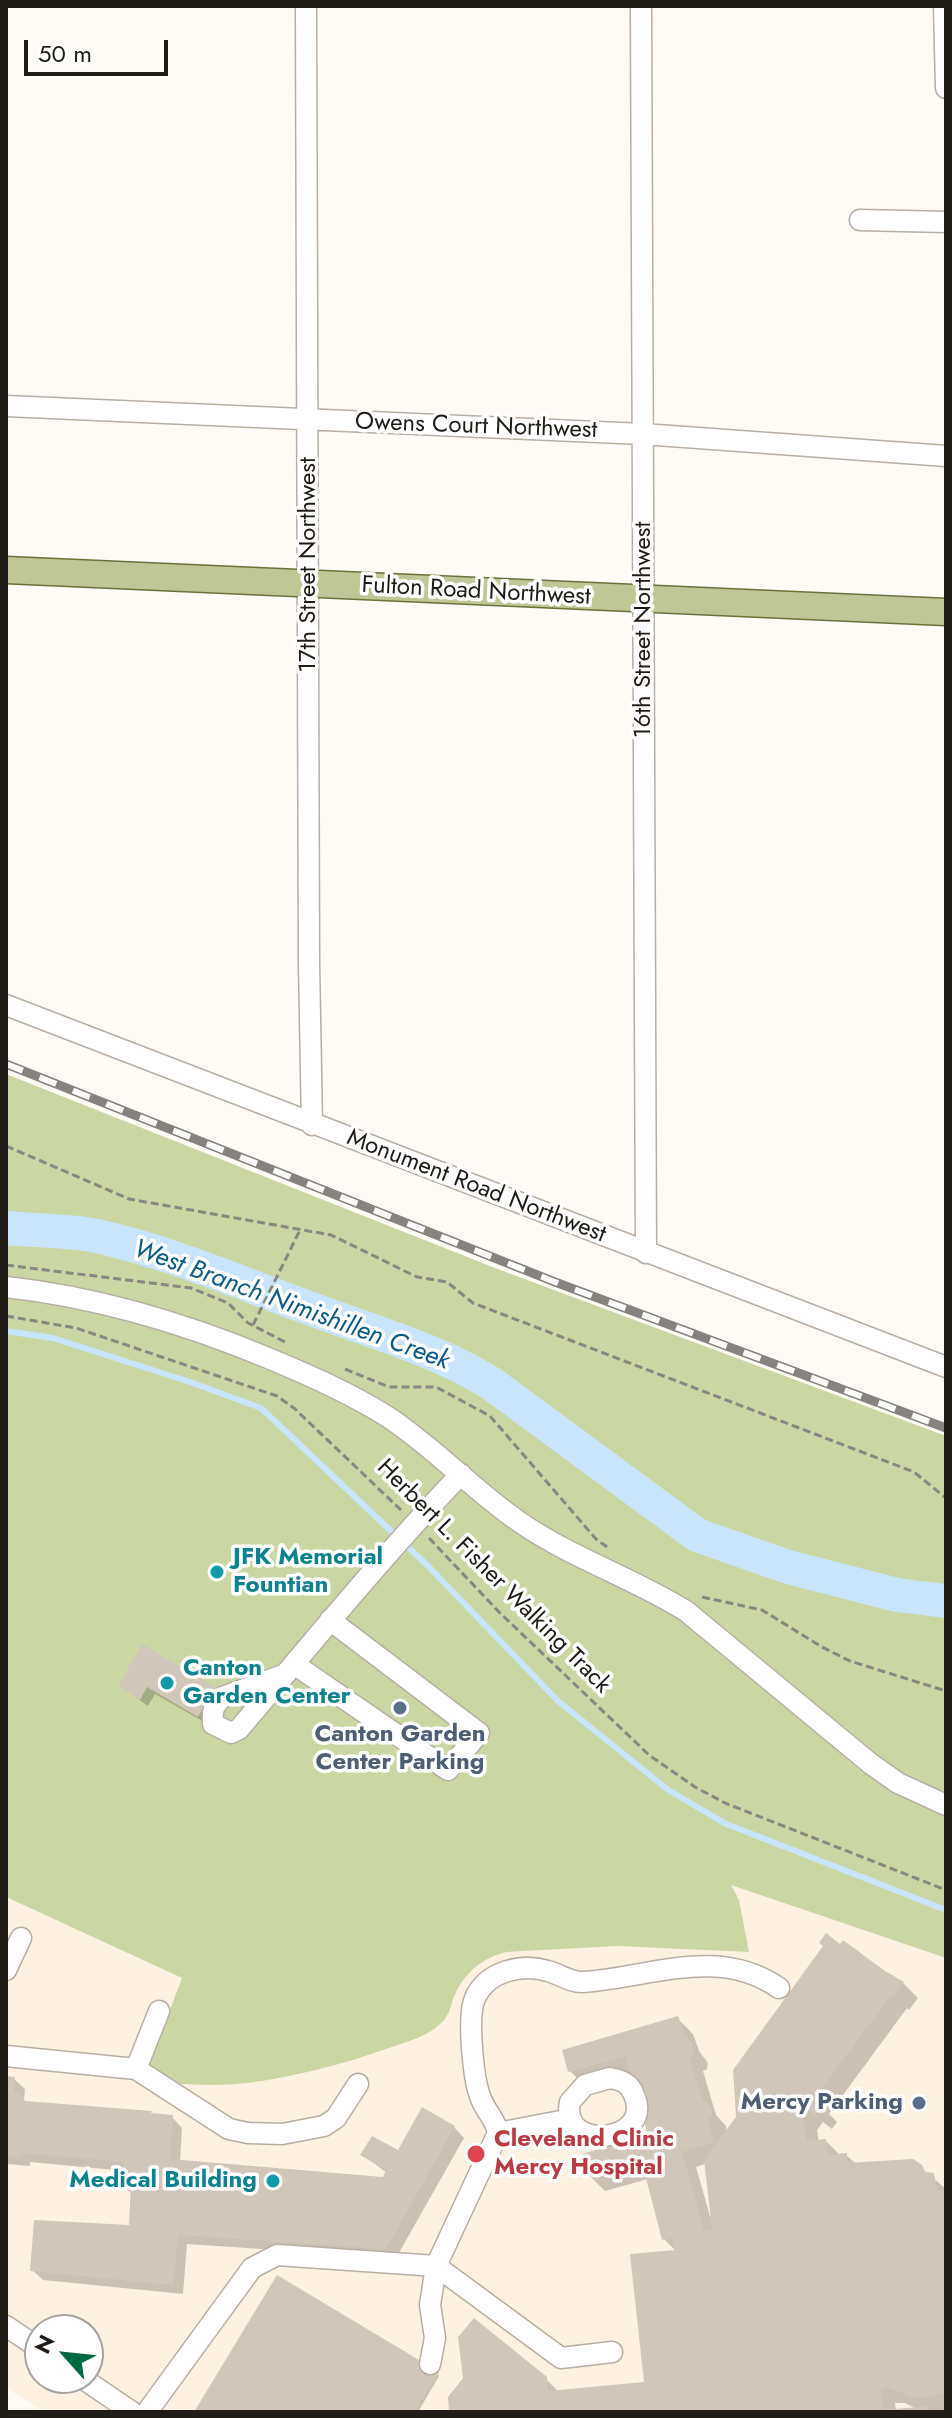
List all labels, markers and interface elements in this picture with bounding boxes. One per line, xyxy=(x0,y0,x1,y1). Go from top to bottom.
scale bar xyxy=(28,24,172,74)
text: 50 m xyxy=(38,36,92,71)
street label: Owens Court Northwest xyxy=(354,408,598,446)
street label: 17th Street Northwest xyxy=(295,457,323,673)
street label: 16th Street Northwest xyxy=(630,522,658,738)
street label: Fulton Road Northwest xyxy=(361,572,591,612)
street label: Monument Road Northwest xyxy=(342,1124,610,1250)
water label: West Branch Nimishillen Creek xyxy=(129,1234,453,1378)
street label: Herbert L. Fisher Walking Track xyxy=(370,1454,616,1700)
place label: JFK Memorial Fountian xyxy=(233,1544,383,1600)
marker: JFK Memorial Fountian xyxy=(208,1563,226,1581)
place label: Canton Garden Center xyxy=(183,1655,351,1711)
marker: Canton Garden Center xyxy=(158,1674,176,1692)
marker: Canton Garden Center Parking xyxy=(391,1699,409,1717)
place label: Canton Garden Center Parking xyxy=(314,1721,486,1777)
place label: Mercy Parking xyxy=(741,2089,903,2117)
marker: Mercy Parking xyxy=(910,2094,928,2112)
place label: Cleveland Clinic Mercy Hospital xyxy=(494,2126,674,2182)
marker: Cleveland Clinic Mercy Hospital xyxy=(465,2143,487,2165)
place label: Medical Building xyxy=(69,2167,257,2195)
marker: Medical Building xyxy=(264,2172,282,2190)
north arrow xyxy=(24,2314,104,2394)
text: N xyxy=(26,2329,63,2359)

